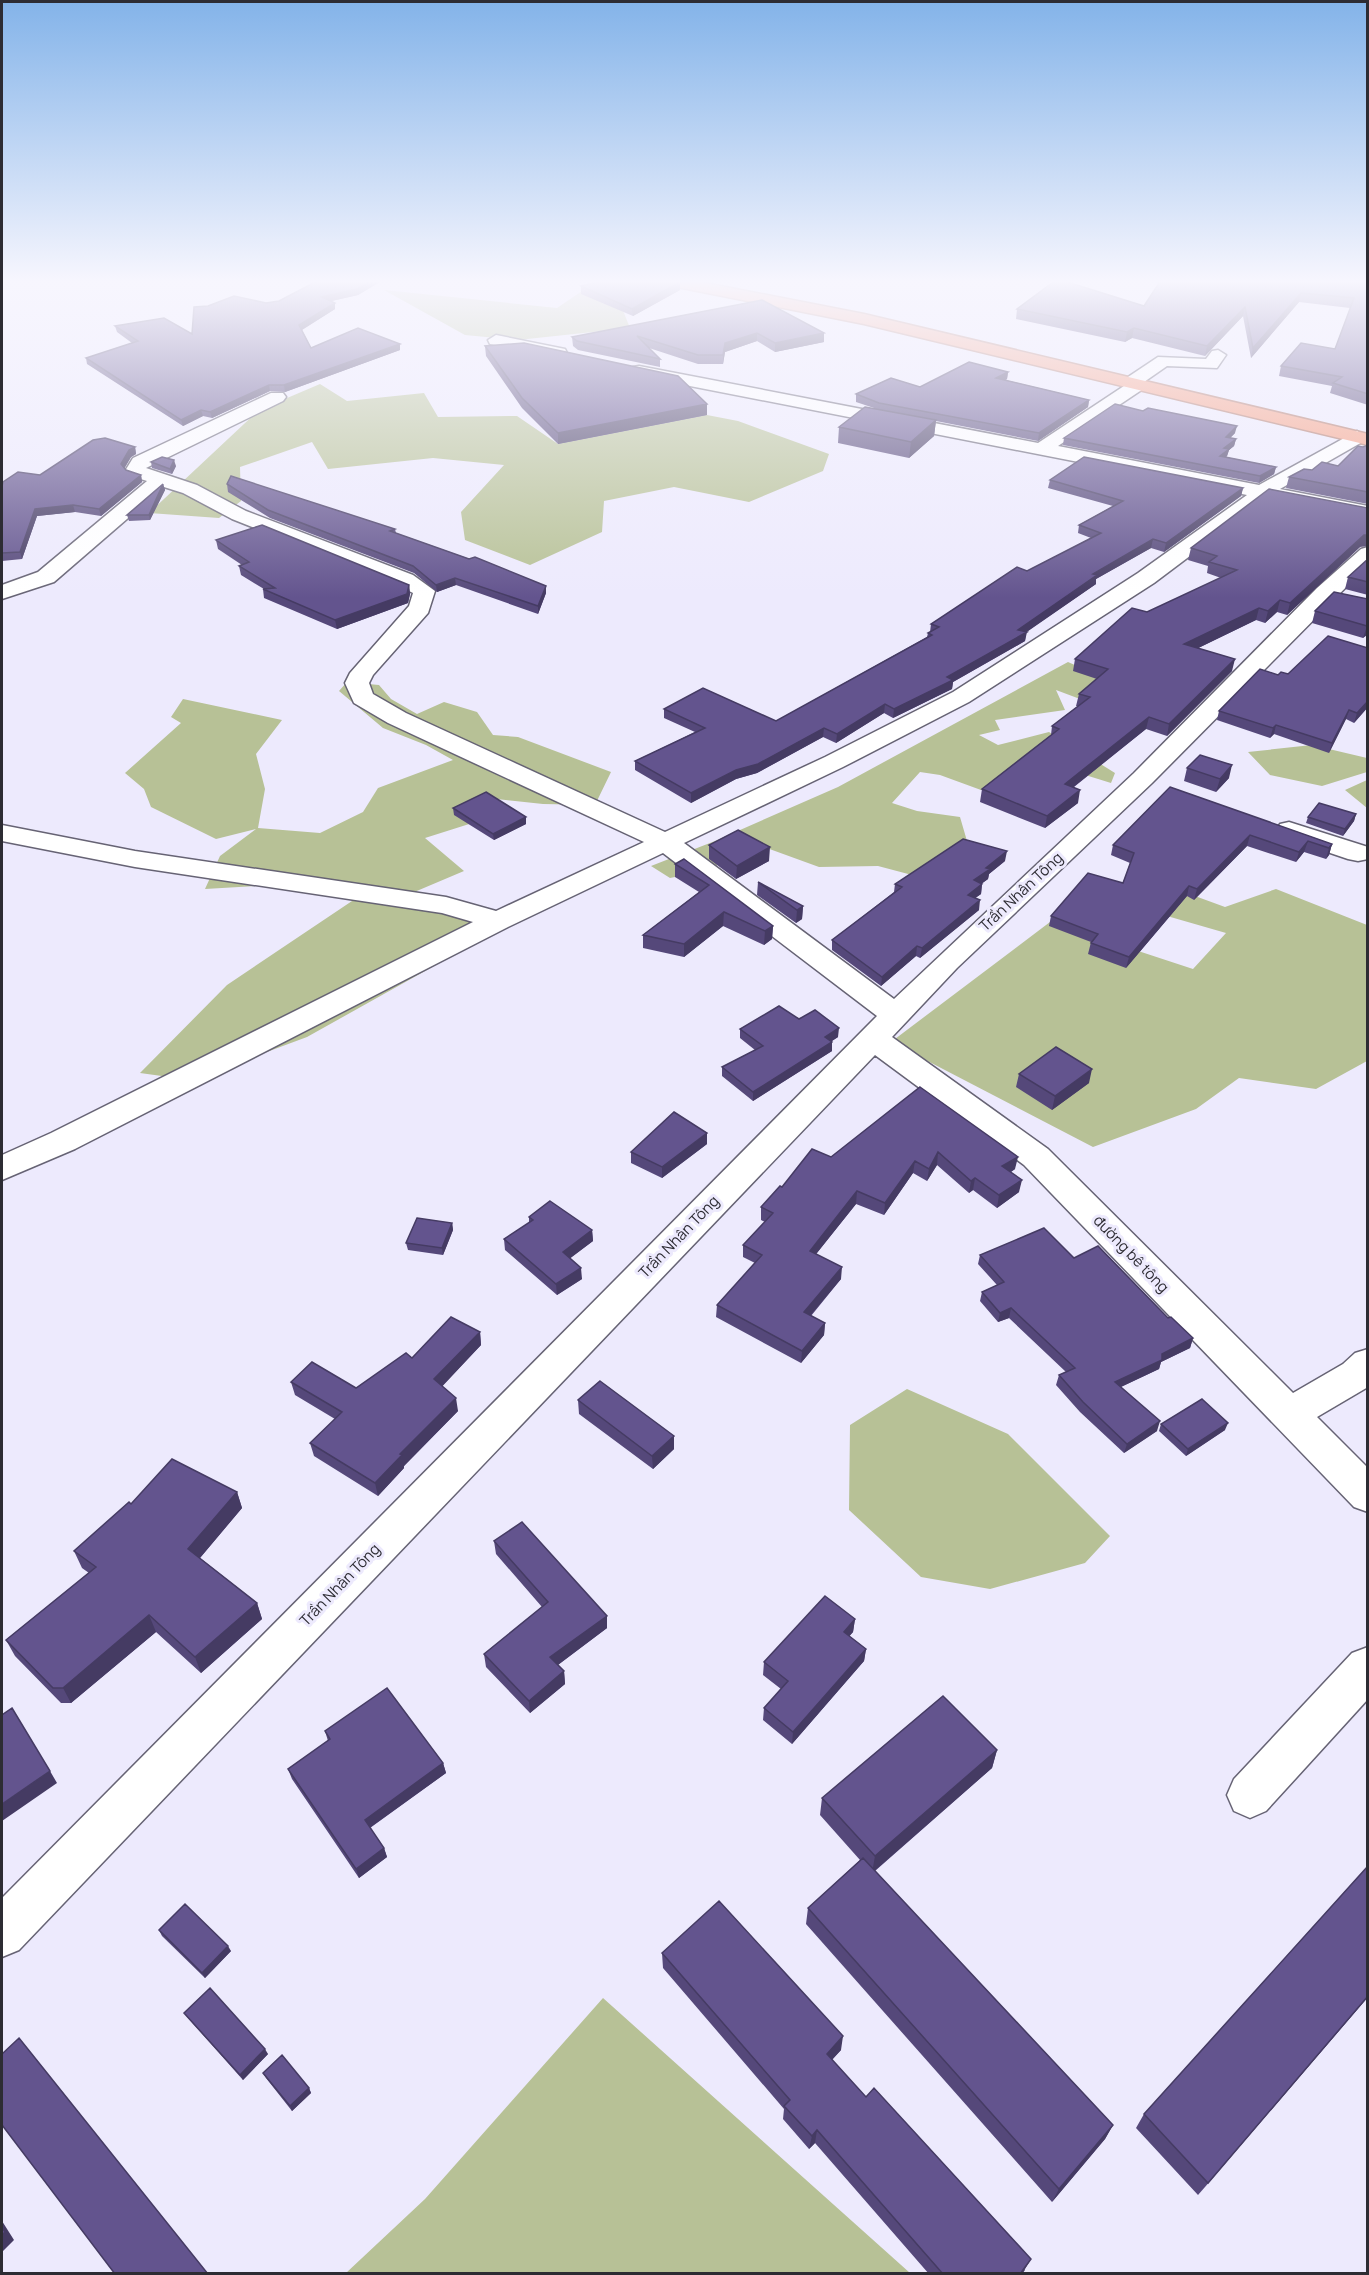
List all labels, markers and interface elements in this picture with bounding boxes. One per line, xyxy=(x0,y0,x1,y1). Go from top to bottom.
street label: Trần Nhân Tông xyxy=(974,847,1067,936)
street label: Trần Nhân Tông xyxy=(634,1191,723,1283)
street label: đường bê tông xyxy=(1089,1210,1174,1297)
street label: Trần Nhân Tông xyxy=(295,1539,384,1631)

